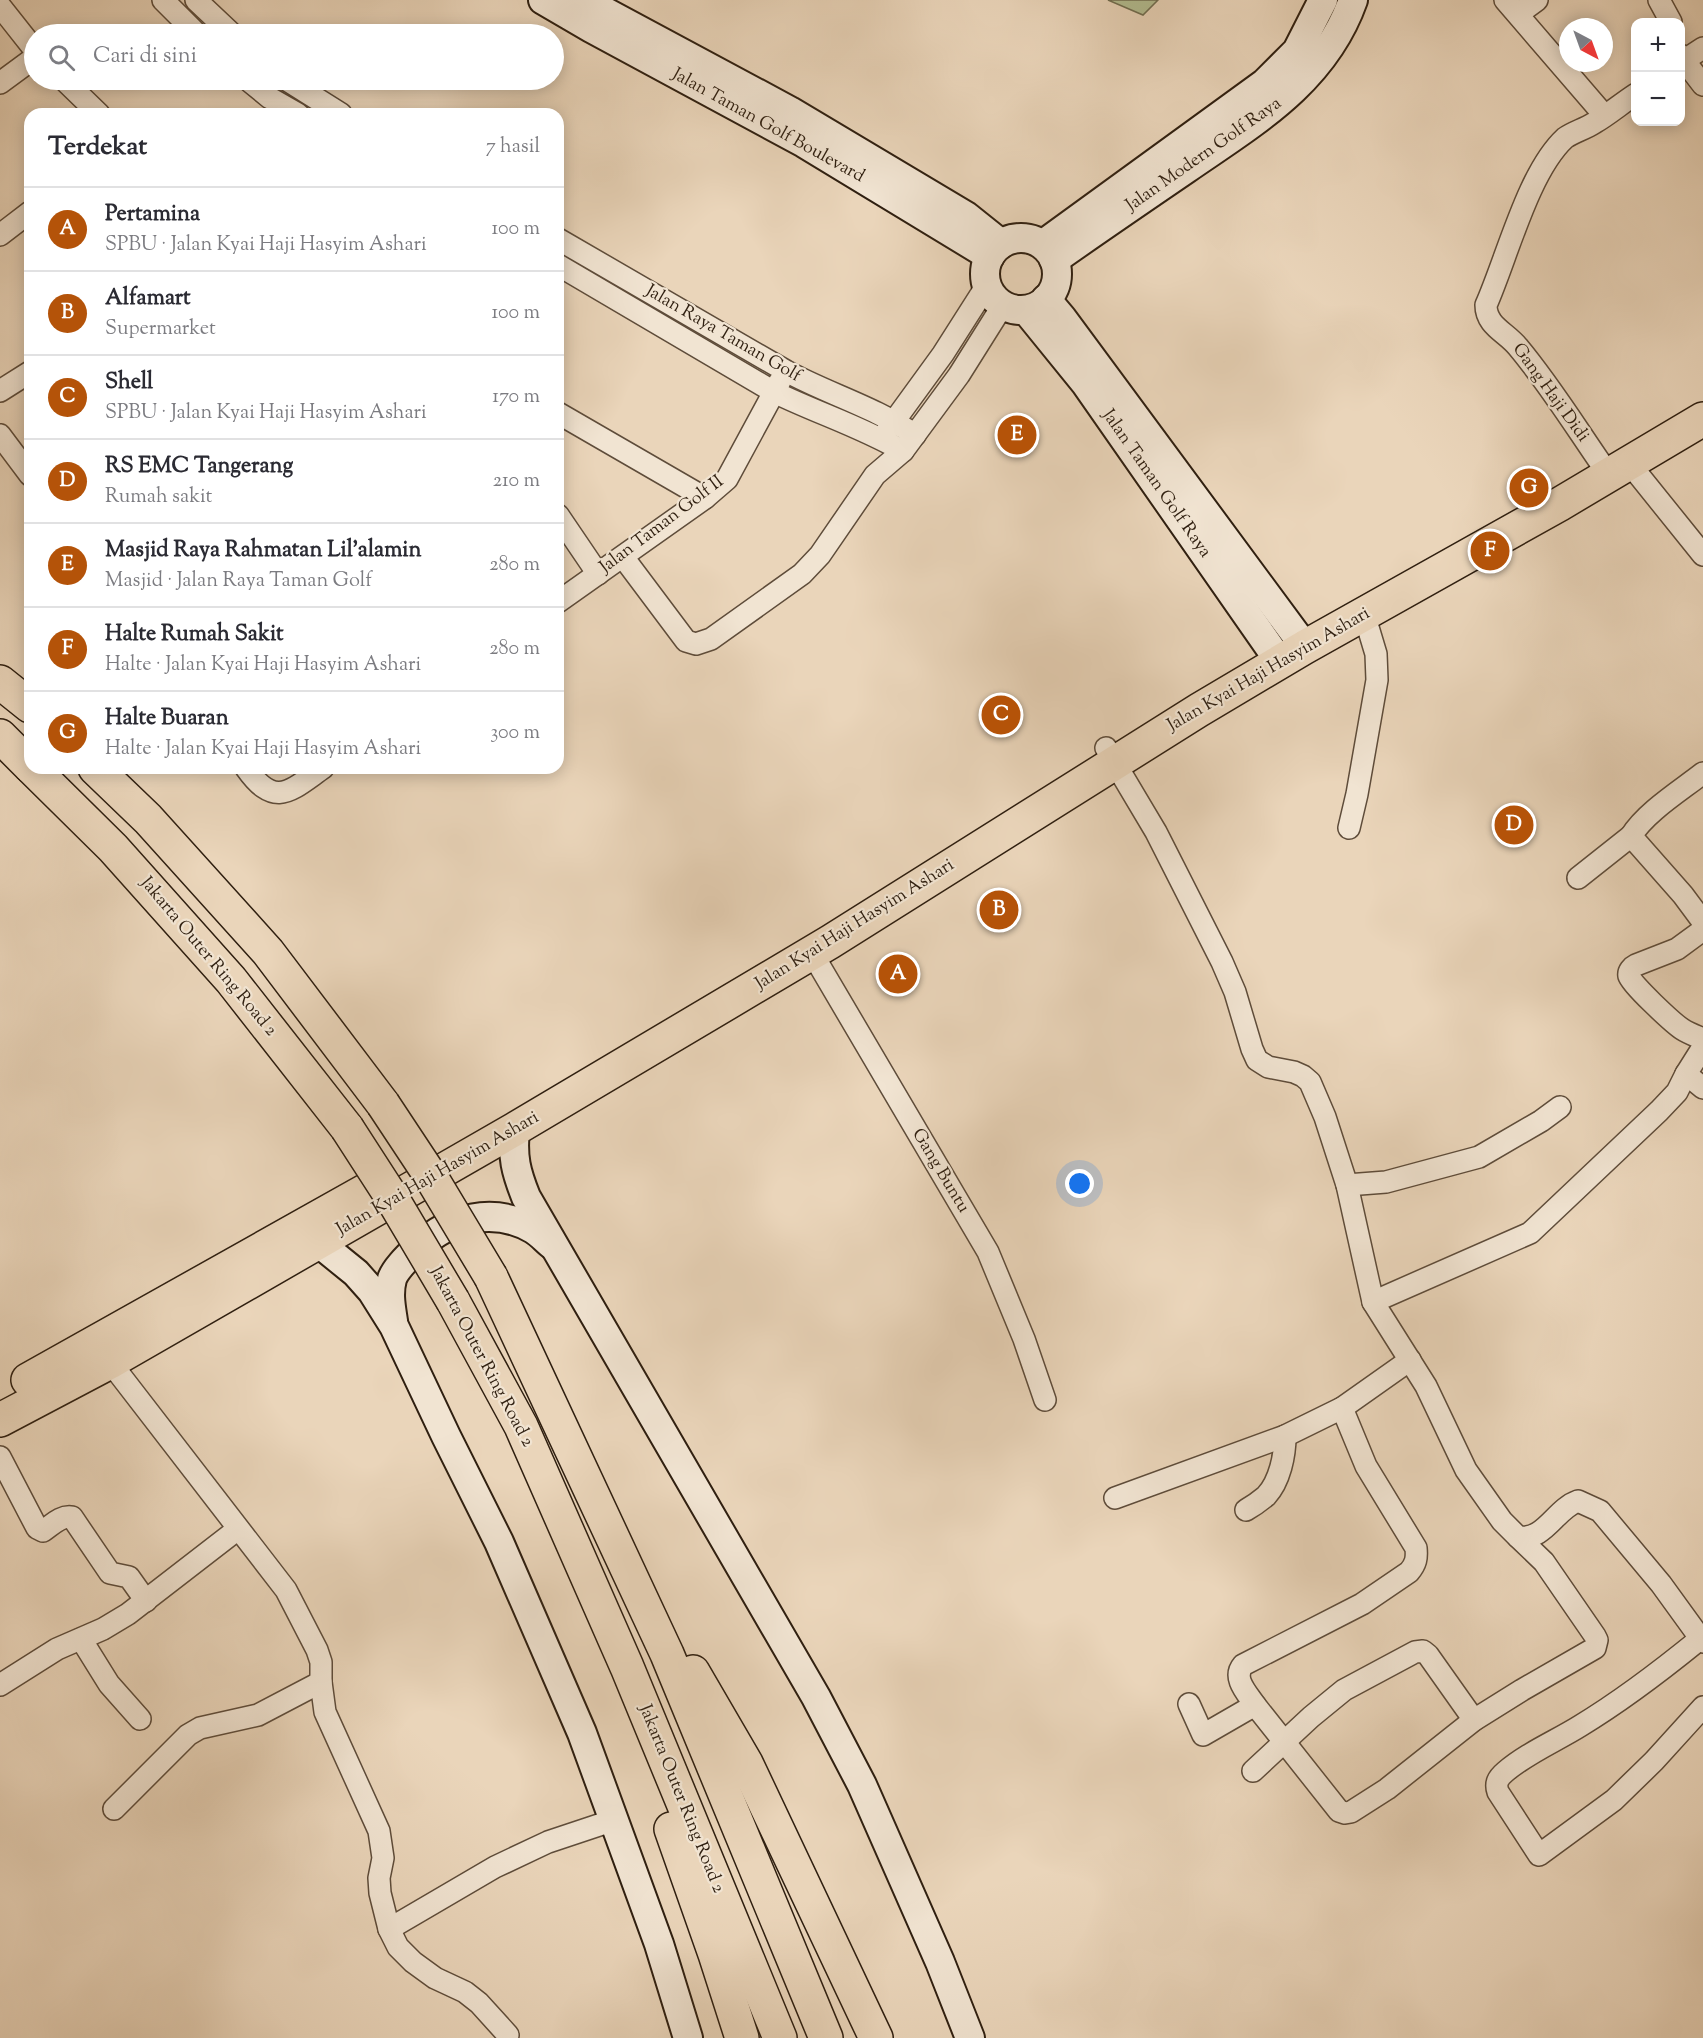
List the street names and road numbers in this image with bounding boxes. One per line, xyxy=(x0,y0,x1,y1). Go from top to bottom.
street label: Jalan Taman Golf Boulevard xyxy=(666,62,869,190)
street label: Jalan Modern Golf Raya xyxy=(1120,91,1287,219)
street label: Jalan Raya Taman Golf xyxy=(639,278,806,390)
street label: Gang Haji Didi xyxy=(1505,338,1595,448)
street label: Jalan Taman Golf Raya xyxy=(1094,404,1217,564)
street label: Jalan Taman Golf II xyxy=(594,470,730,581)
street label: Jalan Kyai Haji Hasyim Ashari xyxy=(1162,601,1375,739)
street label: Jalan Kyai Haji Hasyim Ashari xyxy=(752,855,958,995)
street label: Jakarta Outer Ring Road 2 xyxy=(133,871,283,1043)
street label: Jalan Kyai Haji Hasyim Ashari xyxy=(331,1105,544,1243)
street label: Gang Buntu xyxy=(904,1124,976,1218)
street label: Jakarta Outer Ring Road 2 xyxy=(422,1261,540,1452)
street label: Jakarta Outer Ring Road 2 xyxy=(631,1700,731,1898)

